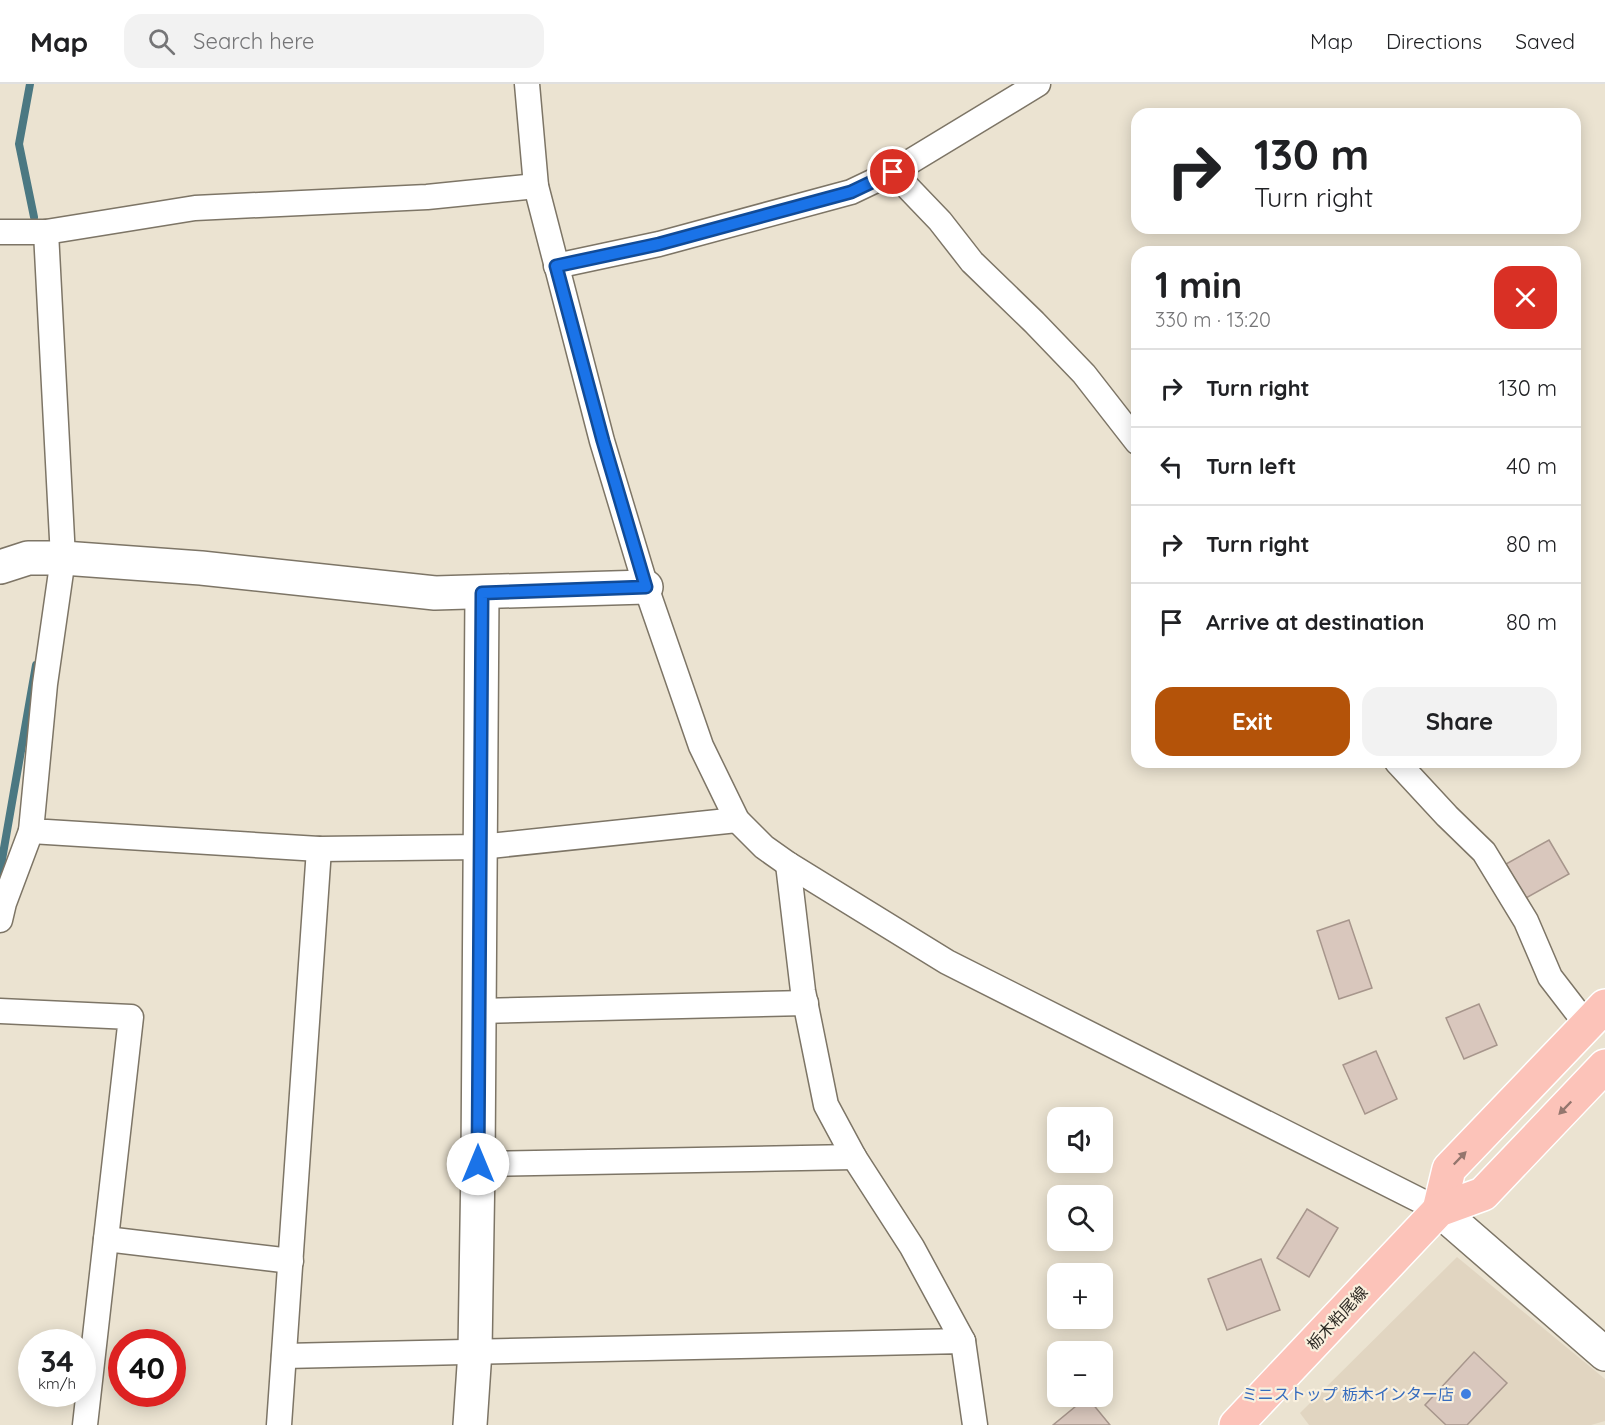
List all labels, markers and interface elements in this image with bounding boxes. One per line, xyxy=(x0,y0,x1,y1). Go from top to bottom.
search box xyxy=(124,14,544,68)
text: Map xyxy=(30,24,88,59)
icon: search xyxy=(145,25,178,58)
text: Search here xyxy=(193,27,315,55)
text: Map xyxy=(1310,28,1353,54)
text: Directions xyxy=(1386,28,1482,54)
text: Saved xyxy=(1515,28,1575,54)
text: 130 m xyxy=(1254,128,1369,181)
icon: right xyxy=(1155,132,1233,210)
pin xyxy=(867,146,918,197)
icon: arrive xyxy=(876,155,909,188)
text: Turn right xyxy=(1254,180,1373,214)
text: 1 min xyxy=(1155,262,1242,307)
button: close xyxy=(1494,266,1557,329)
text: 330 m · 13:20 xyxy=(1155,307,1271,332)
icon: right xyxy=(1155,372,1188,405)
text: Turn right xyxy=(1206,374,1310,402)
text: 130 m xyxy=(1498,374,1557,402)
icon: left xyxy=(1155,450,1188,483)
text: Turn left xyxy=(1206,452,1296,480)
text: 40 m xyxy=(1506,452,1557,480)
icon: right xyxy=(1155,528,1188,561)
text: Turn right xyxy=(1206,530,1310,558)
text: 80 m xyxy=(1506,530,1557,558)
icon: arrive xyxy=(1155,606,1188,639)
text: Arrive at destination xyxy=(1206,608,1424,636)
text: 80 m xyxy=(1506,608,1557,636)
button: Exit xyxy=(1155,687,1350,756)
button: Share xyxy=(1362,687,1557,756)
one-way arrow xyxy=(1558,1101,1572,1115)
map controls xyxy=(1047,1107,1113,1407)
button: sound xyxy=(1047,1107,1113,1173)
position arrow xyxy=(446,1132,510,1196)
one-way arrow xyxy=(1453,1151,1467,1165)
button: search xyxy=(1047,1185,1113,1251)
button: + xyxy=(1047,1263,1113,1329)
street label: 栃木粕尾線 xyxy=(1302,1282,1372,1354)
speed limit sign: 40 xyxy=(108,1329,186,1407)
button: − xyxy=(1047,1341,1113,1407)
text: 34 xyxy=(40,1342,74,1380)
text: km/h xyxy=(38,1374,76,1393)
place label: ミニストップ 栃木インター店 xyxy=(1242,1384,1454,1404)
marker: ミニストップ 栃木インター店 xyxy=(1459,1387,1473,1401)

